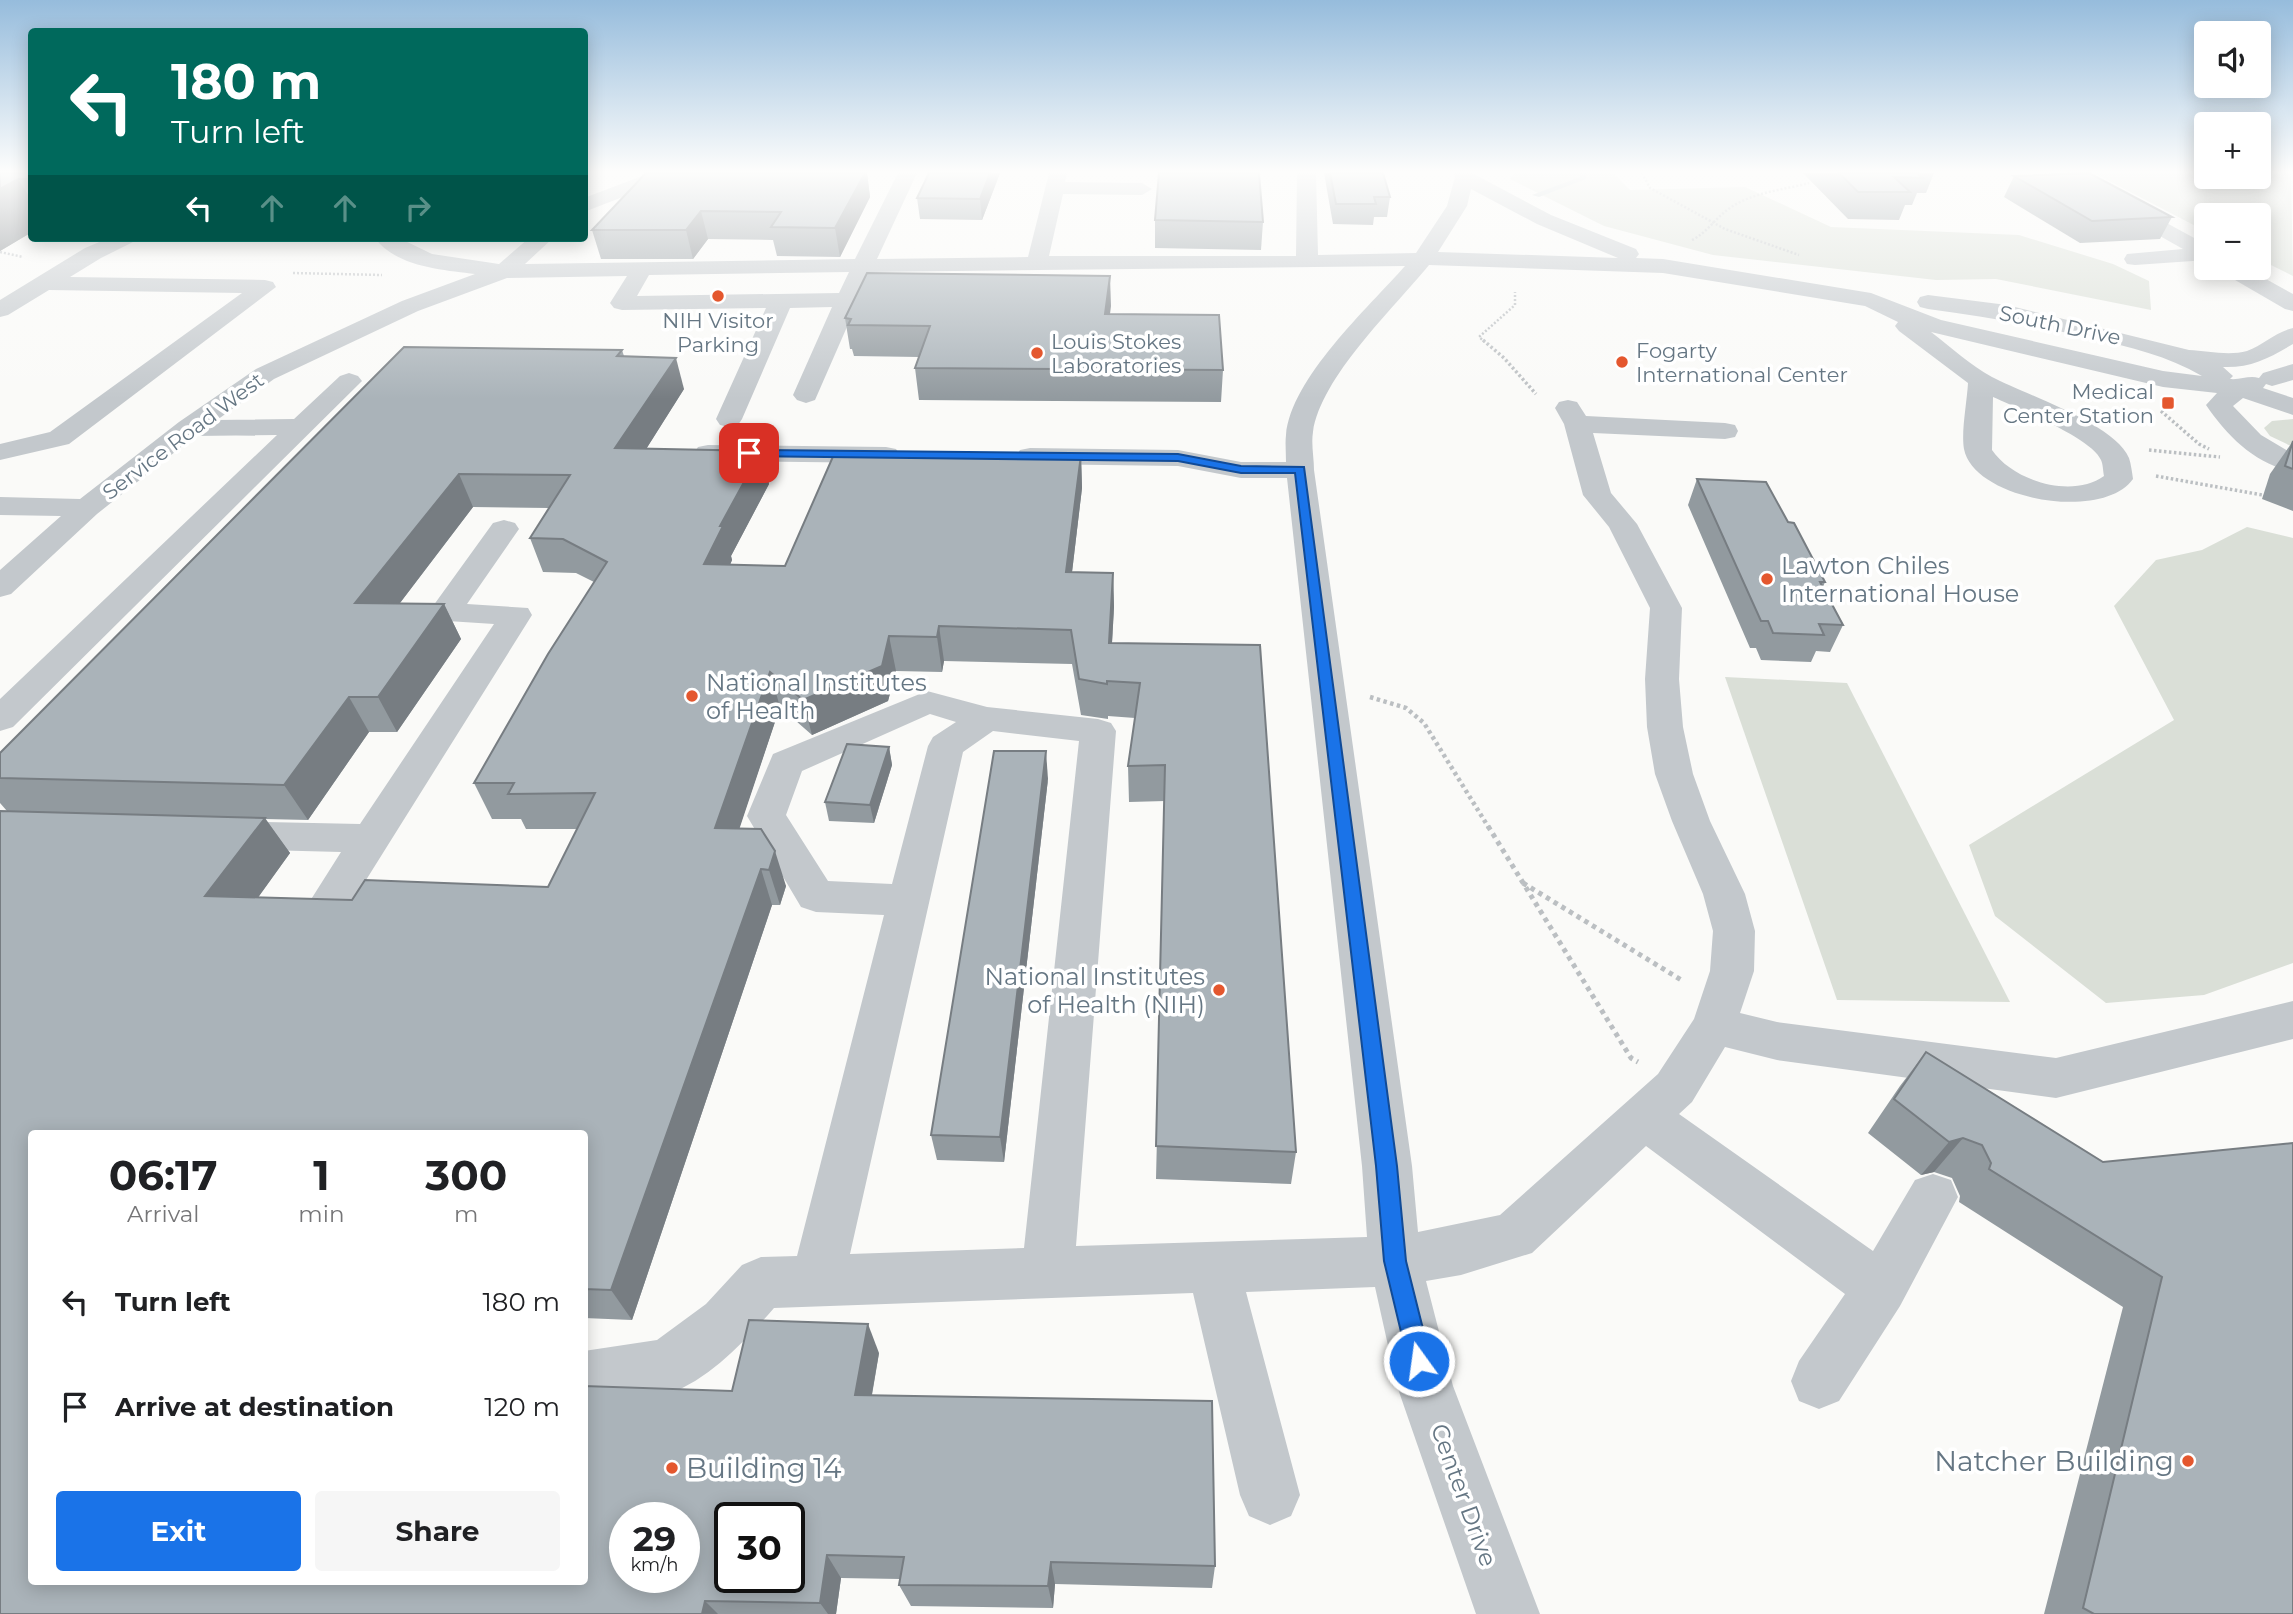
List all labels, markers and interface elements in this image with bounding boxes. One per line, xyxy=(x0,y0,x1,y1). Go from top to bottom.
map controls xyxy=(2194,21,2271,280)
button: sound xyxy=(2194,21,2271,98)
text: 180 m xyxy=(171,52,321,111)
icon: left xyxy=(56,56,147,147)
text: Turn left xyxy=(171,112,305,151)
button: + xyxy=(2194,112,2271,189)
icon: left xyxy=(180,189,218,227)
icon: ahead xyxy=(253,189,291,227)
icon: ahead xyxy=(326,189,364,227)
icon: right xyxy=(399,189,437,227)
button: − xyxy=(2194,203,2271,280)
marker: NIH Visitor Parking xyxy=(710,288,726,304)
street label: South Drive xyxy=(1997,300,2123,350)
place label: NIH Visitor Parking xyxy=(662,308,774,357)
place label: Louis Stokes Laboratories xyxy=(1051,329,1181,378)
place label: Fogarty International Center xyxy=(1636,338,1848,387)
marker: Louis Stokes Laboratories xyxy=(1029,345,1045,361)
marker: Fogarty International Center xyxy=(1614,354,1630,370)
street label: Service Road West xyxy=(98,367,268,505)
place label: Medical Center Station xyxy=(2003,379,2154,428)
marker: Medical Center Station xyxy=(2160,395,2176,411)
pin xyxy=(719,423,779,483)
icon: arrive xyxy=(730,434,768,472)
place label: Lawton Chiles International House xyxy=(1781,551,2019,608)
marker: Lawton Chiles International House xyxy=(1759,571,1775,587)
place label: National Institutes of Health xyxy=(706,668,927,725)
marker: National Institutes of Health xyxy=(684,688,700,704)
place label: National Institutes of Health (NIH) xyxy=(984,962,1205,1019)
marker: National Institutes of Health (NIH) xyxy=(1211,982,1227,998)
text: 06:17 xyxy=(109,1149,218,1201)
text: 1 xyxy=(313,1149,330,1201)
text: 300 xyxy=(425,1149,507,1201)
text: Arrival xyxy=(127,1200,199,1228)
text: min xyxy=(298,1200,344,1228)
text: m xyxy=(454,1200,478,1228)
icon: left xyxy=(56,1283,94,1321)
text: Turn left xyxy=(115,1286,231,1318)
text: 180 m xyxy=(482,1286,560,1318)
position arrow xyxy=(1382,1324,1456,1398)
icon: arrive xyxy=(56,1388,94,1426)
text: Arrive at destination xyxy=(115,1391,394,1423)
text: 120 m xyxy=(484,1391,560,1423)
street label: Center Drive xyxy=(1425,1420,1503,1570)
place label: Natcher Building xyxy=(1934,1444,2174,1478)
place label: Building 14 xyxy=(686,1451,842,1485)
marker: Natcher Building xyxy=(2180,1453,2196,1469)
marker: Building 14 xyxy=(664,1460,680,1476)
button: Exit xyxy=(56,1491,301,1571)
button: Share xyxy=(315,1491,560,1571)
speed limit sign: 30 xyxy=(714,1502,805,1593)
text: 29 xyxy=(633,1517,676,1560)
text: km/h xyxy=(630,1554,679,1576)

